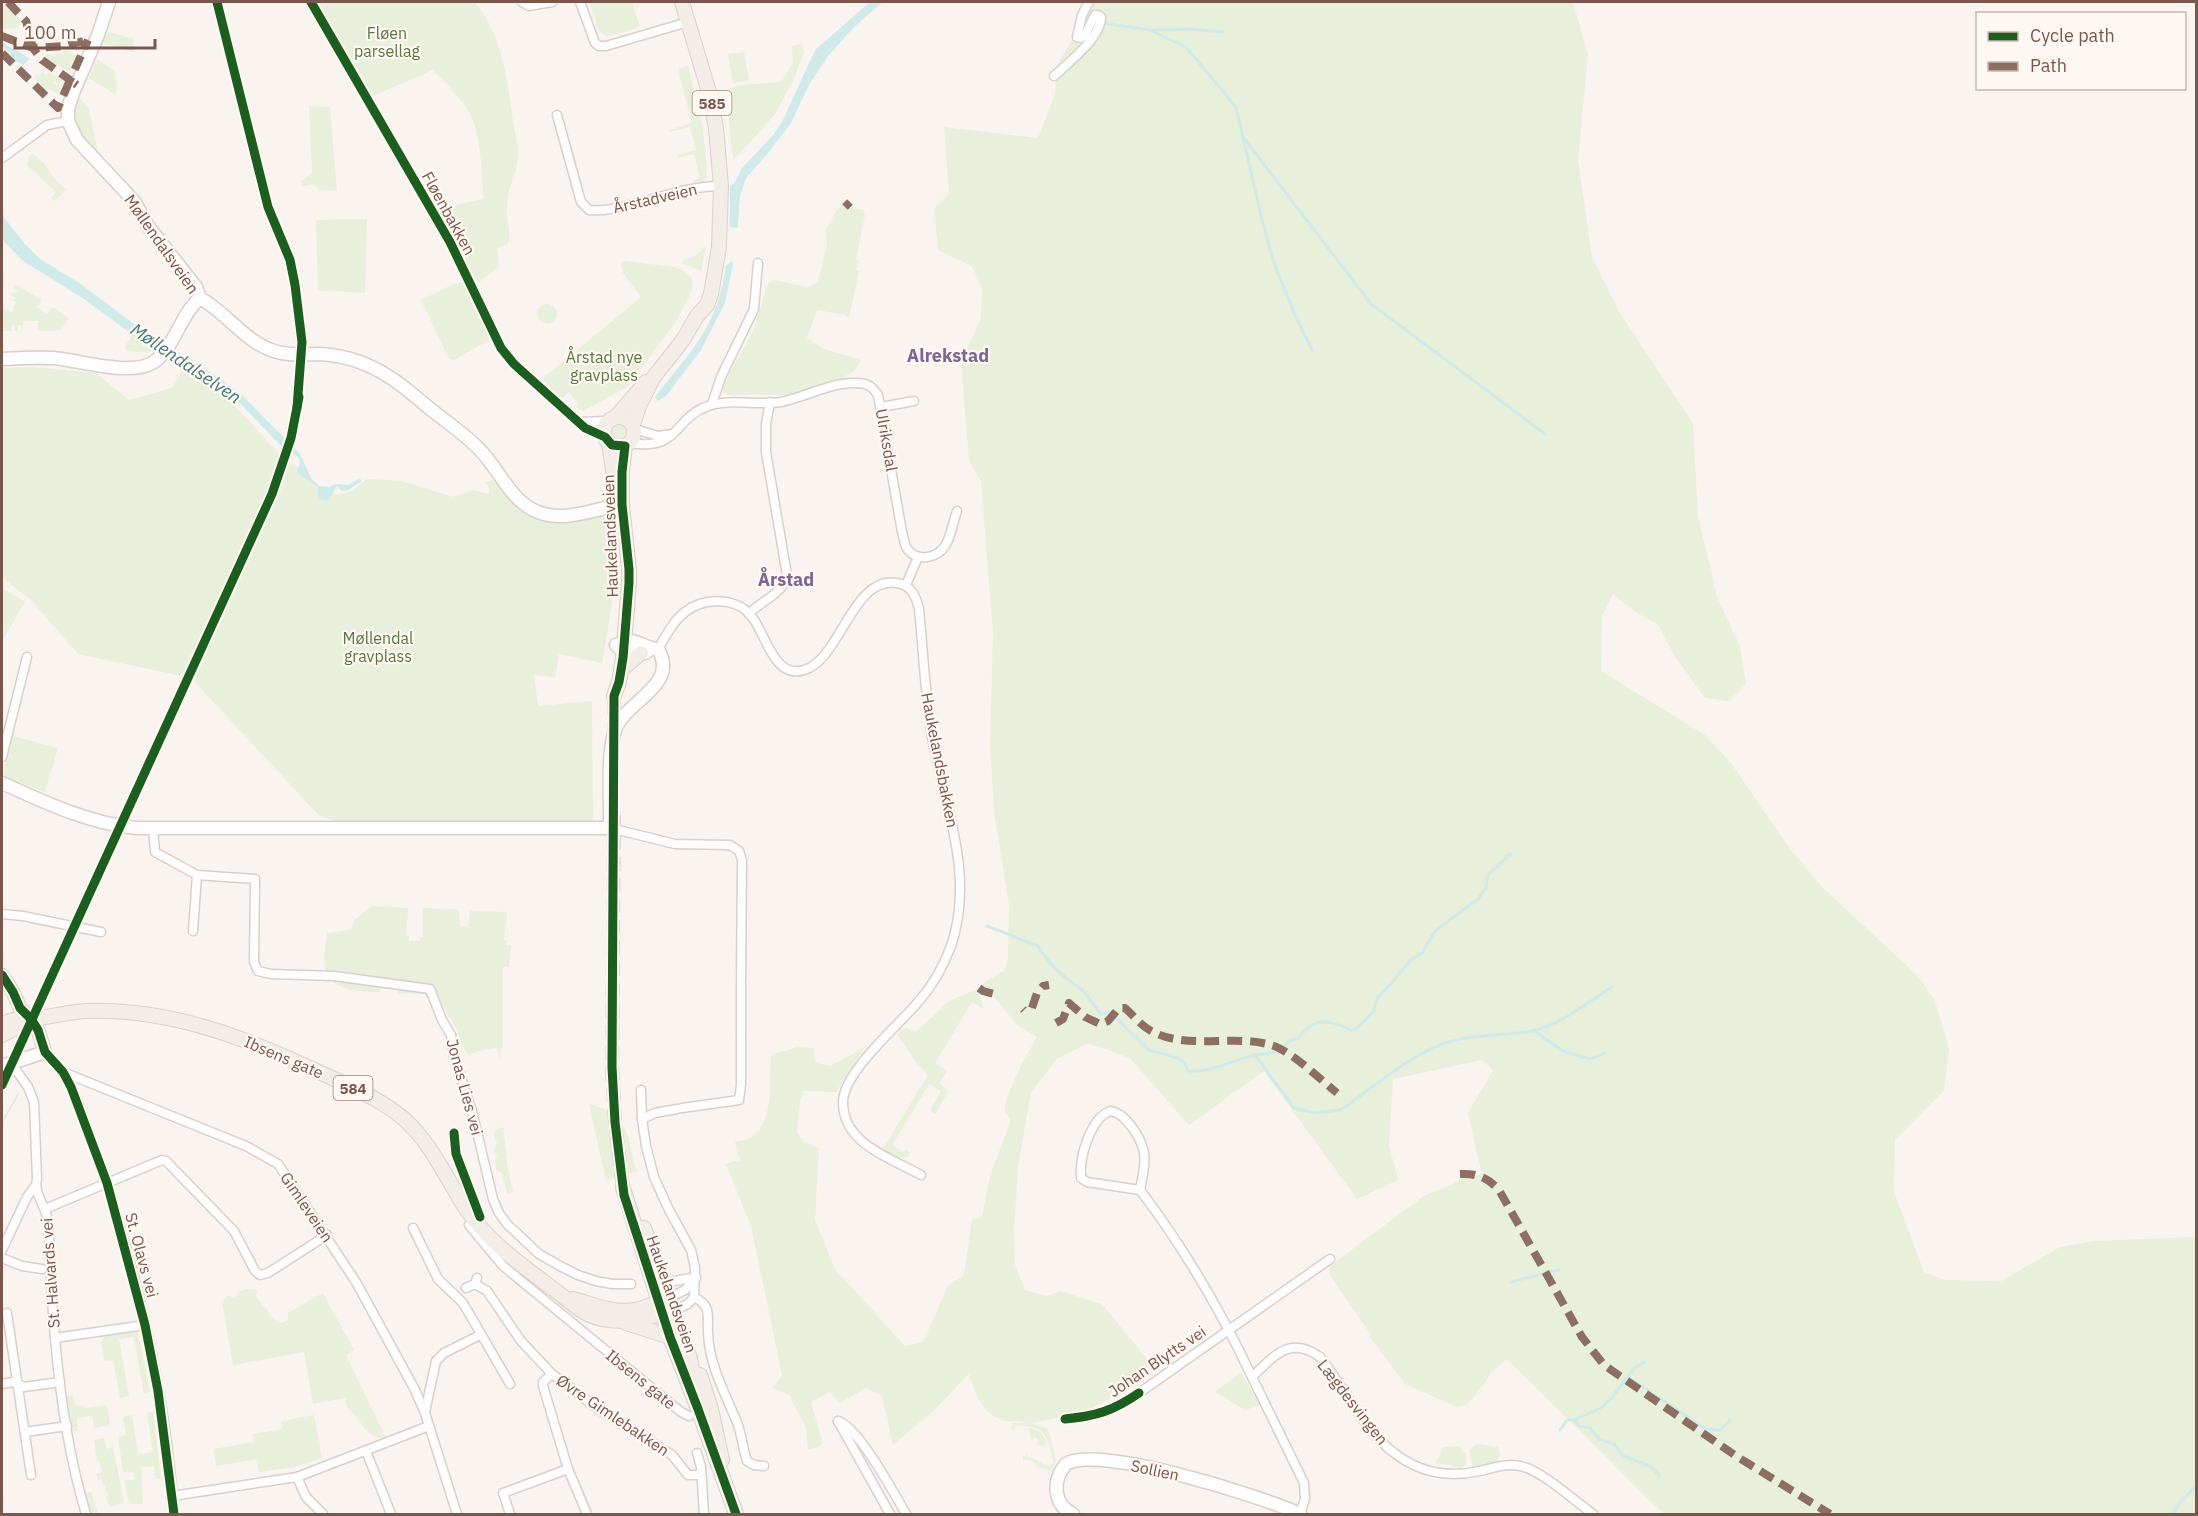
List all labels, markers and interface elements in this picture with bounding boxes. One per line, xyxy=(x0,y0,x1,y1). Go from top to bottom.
scale bar xyxy=(15,12,154,50)
legend xyxy=(1976,12,2186,90)
text: 100 m xyxy=(24,21,76,44)
park label: Fløen parsellag xyxy=(354,23,420,61)
text: Cycle path xyxy=(2030,24,2115,47)
text: Path xyxy=(2030,54,2067,77)
road number: 585 xyxy=(692,91,732,115)
street label: Fløenbakken xyxy=(418,168,480,258)
street label: Årstadveien xyxy=(611,178,699,217)
street label: Møllendalsveien xyxy=(120,190,204,298)
water label: Møllendalselven xyxy=(126,317,246,409)
district label: Alrekstad xyxy=(907,344,989,367)
park label: Årstad nye gravplass xyxy=(566,346,643,385)
street label: Ulriksdal xyxy=(872,407,902,473)
street label: Haukelandsveien xyxy=(598,474,622,598)
district label: Årstad xyxy=(758,566,814,591)
park label: Møllendal gravplass xyxy=(343,628,413,666)
street label: Haukelandsbakken xyxy=(917,691,963,829)
street label: Ibsens gate xyxy=(241,1031,327,1083)
street label: Jonas Lies vei xyxy=(443,1036,487,1138)
road number: 584 xyxy=(334,1076,372,1100)
street label: Gimleveien xyxy=(276,1168,338,1246)
street label: St. Olavs vei xyxy=(121,1210,163,1300)
street label: St. Halvards vei xyxy=(36,1217,64,1329)
street label: Haukelandsveien xyxy=(642,1233,702,1355)
street label: Johan Blytts vei xyxy=(1104,1321,1210,1401)
street label: Ibsens gate xyxy=(602,1345,680,1413)
street label: Lægdesvingen xyxy=(1313,1355,1393,1449)
street label: Øvre Gimlebakken xyxy=(553,1370,673,1460)
street label: Sollien xyxy=(1129,1455,1181,1485)

